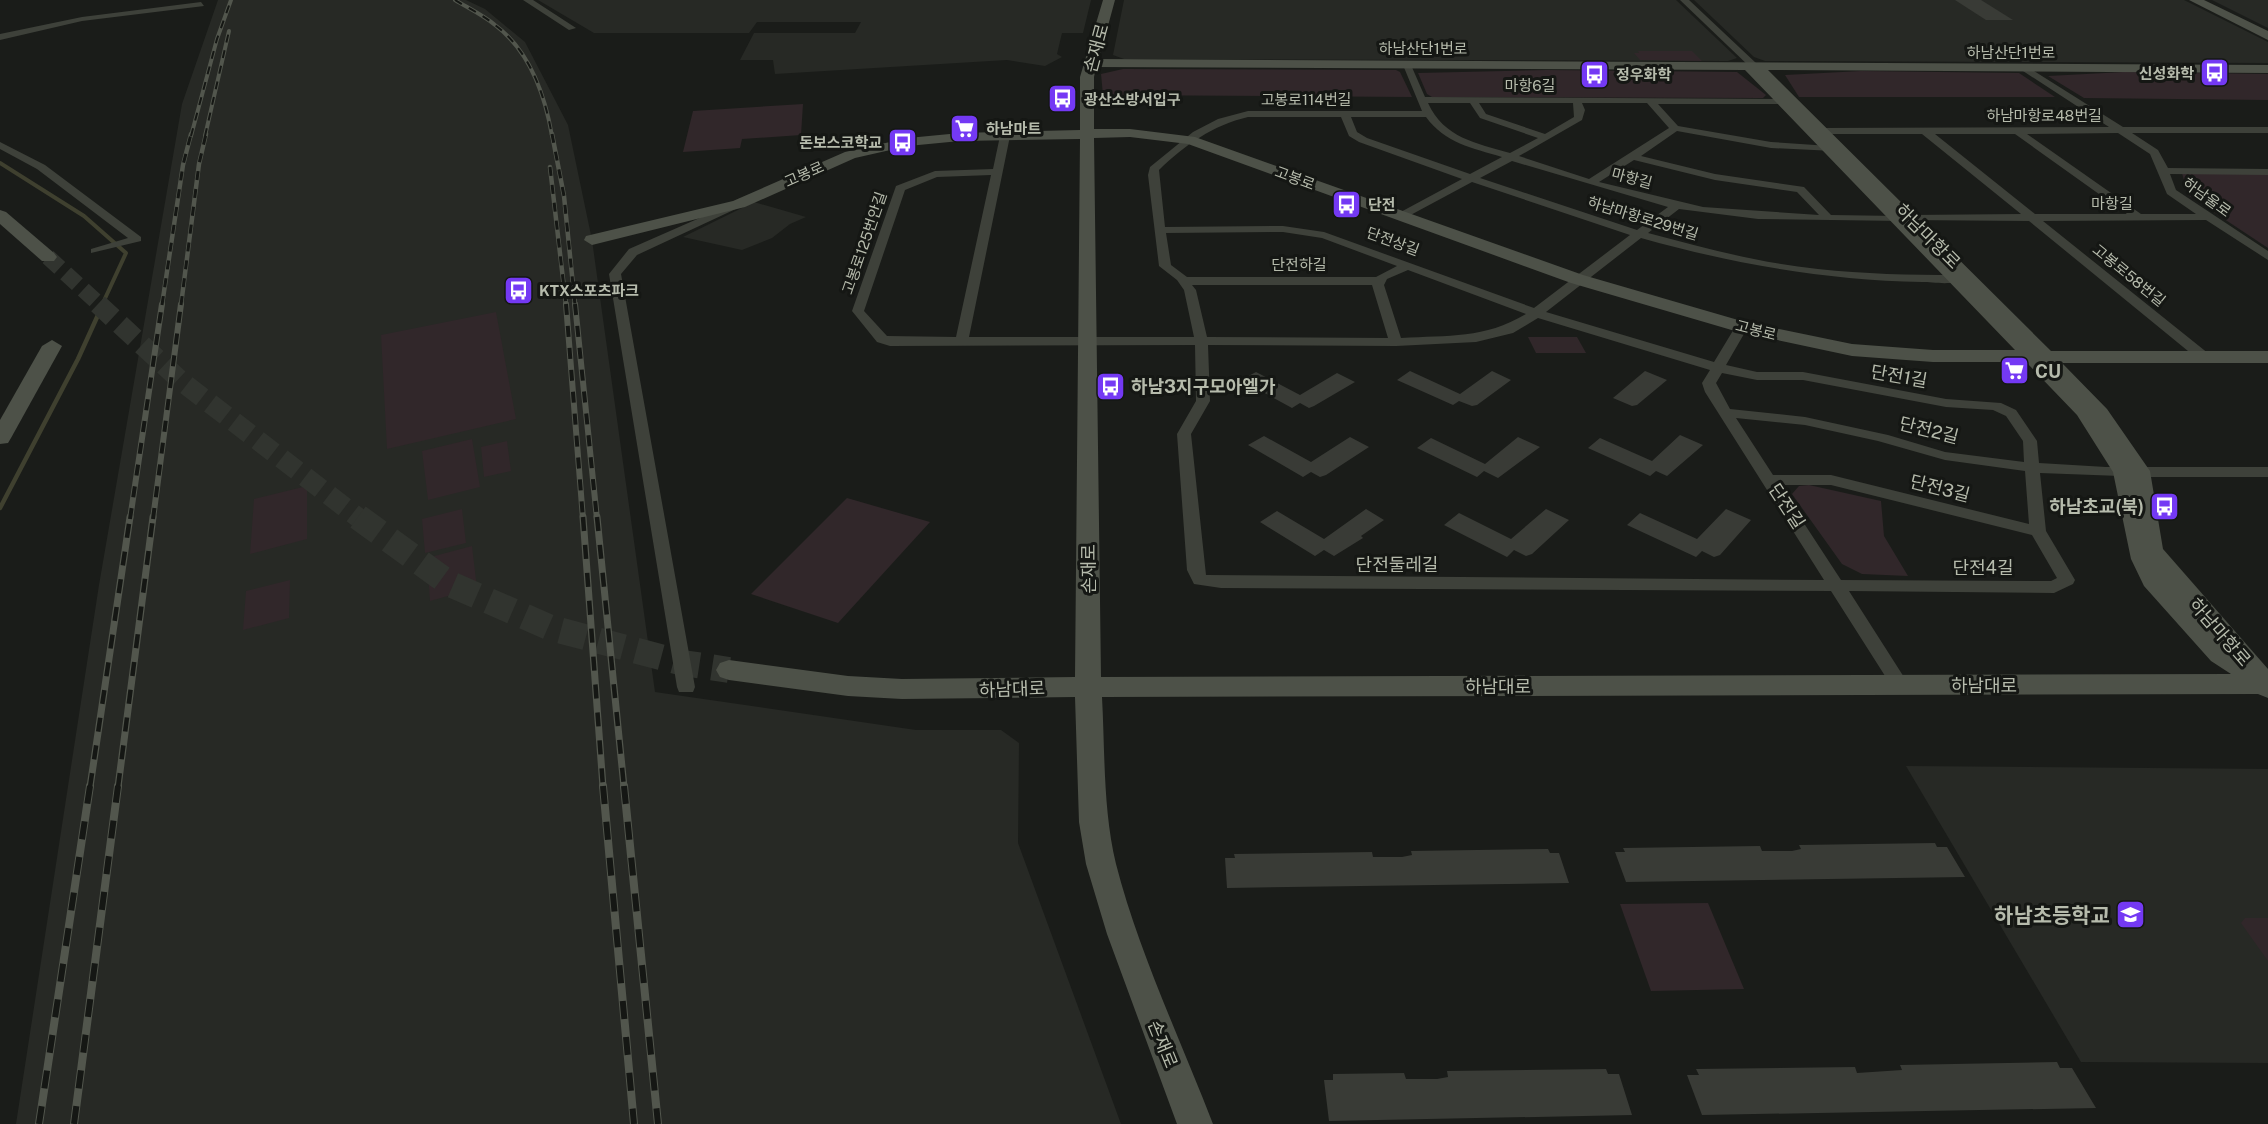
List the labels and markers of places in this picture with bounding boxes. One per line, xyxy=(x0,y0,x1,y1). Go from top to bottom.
bus stop icon: 신성화학 xyxy=(2199,57,2231,89)
bus stop icon: 정우화학 xyxy=(1579,58,1611,90)
place label: 신성화학 xyxy=(2139,65,2194,82)
place label: 정우화학 xyxy=(1616,66,1671,83)
bus stop icon: 광산소방서입구 xyxy=(1047,83,1079,115)
place label: 광산소방서입구 xyxy=(1084,91,1181,108)
supermarket icon: 하남마트 xyxy=(949,112,981,144)
place label: 하남마트 xyxy=(986,120,1041,137)
bus stop icon: 돈보스코학교 xyxy=(887,126,919,158)
place label: 돈보스코학교 xyxy=(799,134,882,151)
bus stop icon: 단전 xyxy=(1331,188,1363,220)
place label: 단전 xyxy=(1368,196,1396,213)
bus stop icon: KTX스포츠파크 xyxy=(502,274,534,306)
place label: KTX스포츠파크 xyxy=(539,282,639,299)
supermarket icon: CU xyxy=(1998,355,2030,387)
place label: CU xyxy=(2035,361,2061,382)
bus stop icon: 하남3지구모아엘가 xyxy=(1094,370,1126,402)
place label: 하남3지구모아엘가 xyxy=(1131,376,1276,397)
bus stop icon: 하남초교(북) xyxy=(2149,490,2181,522)
place label: 하남초교(북) xyxy=(2049,496,2144,517)
school or university icon: 하남초등학교 xyxy=(2115,899,2147,931)
place label: 하남초등학교 xyxy=(1994,903,2110,928)

